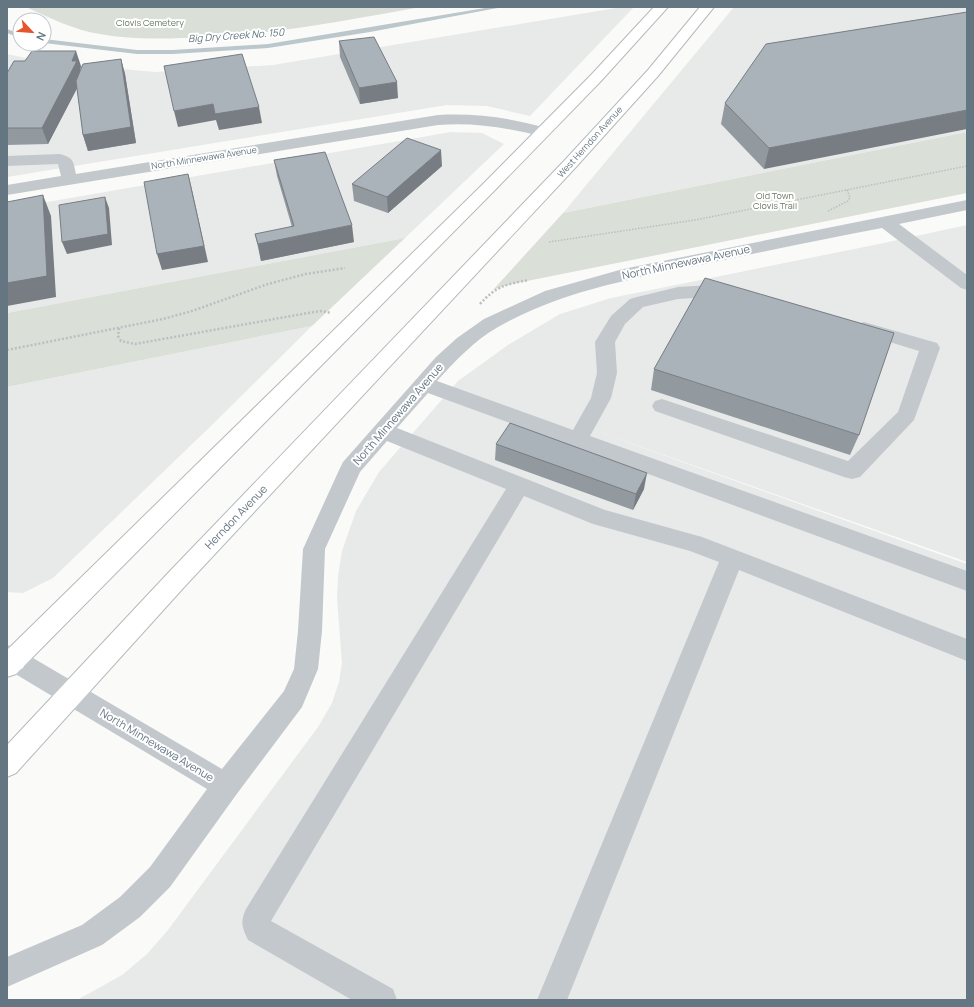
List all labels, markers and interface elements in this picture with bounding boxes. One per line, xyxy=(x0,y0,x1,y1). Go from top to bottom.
north arrow xyxy=(12,12,52,52)
park label: Clovis Cemetery xyxy=(116,16,184,29)
water label: Big Dry Creek No. 150 xyxy=(188,25,285,45)
text: N xyxy=(33,30,50,44)
street label: West Herndon Avenue xyxy=(554,103,625,180)
street label: North Minnewawa Avenue xyxy=(150,143,258,172)
park label: Old Town Clovis Trail xyxy=(753,189,797,212)
street label: North Minnewawa Avenue xyxy=(621,241,752,282)
street label: North Minnewawa Avenue xyxy=(349,359,446,468)
street label: Herndon Avenue xyxy=(201,481,271,552)
street label: North Minnewawa Avenue xyxy=(98,705,217,785)

